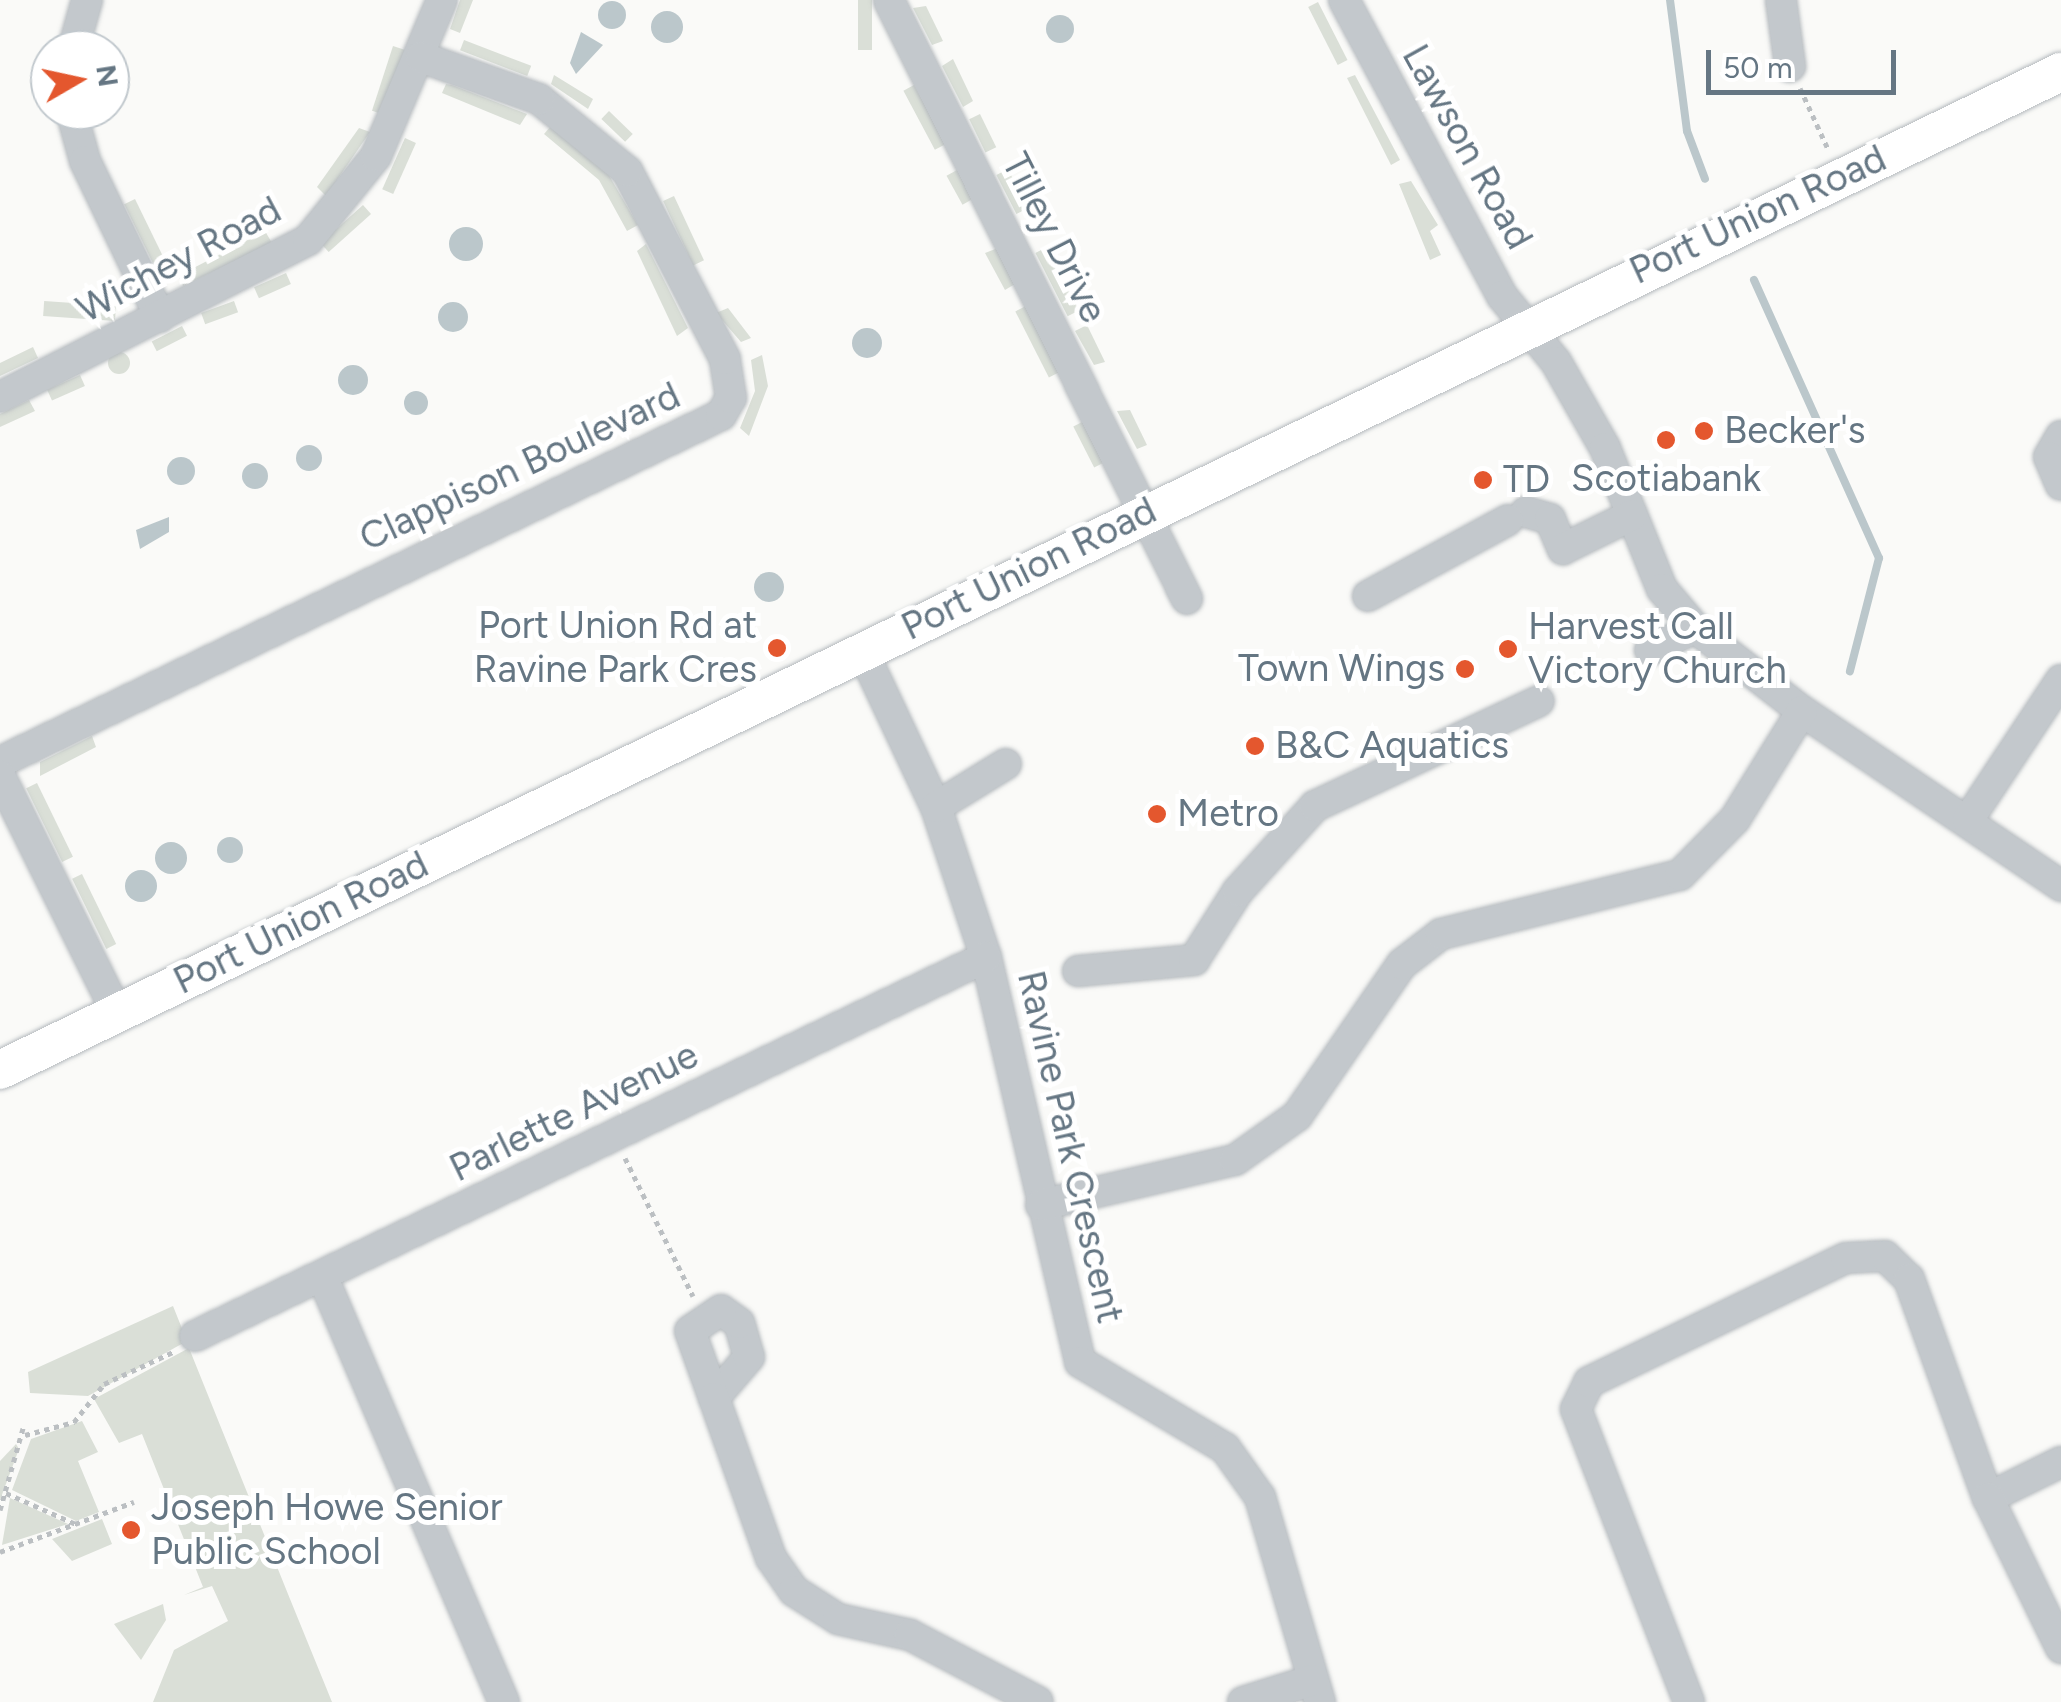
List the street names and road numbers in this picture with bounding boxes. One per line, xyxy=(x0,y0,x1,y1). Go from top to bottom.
street label: Lawson Road xyxy=(1392,37,1542,257)
street label: Port Union Road xyxy=(1623,136,1893,294)
street label: Tilley Drive xyxy=(992,146,1116,330)
street label: Wichey Road xyxy=(69,187,289,333)
street label: Clappison Boulevard xyxy=(353,373,687,561)
street label: Port Union Road xyxy=(894,488,1164,650)
street label: Port Union Road xyxy=(166,842,436,1004)
street label: Ravine Park Crescent xyxy=(1007,966,1133,1328)
street label: Parlette Avenue xyxy=(443,1032,705,1192)

